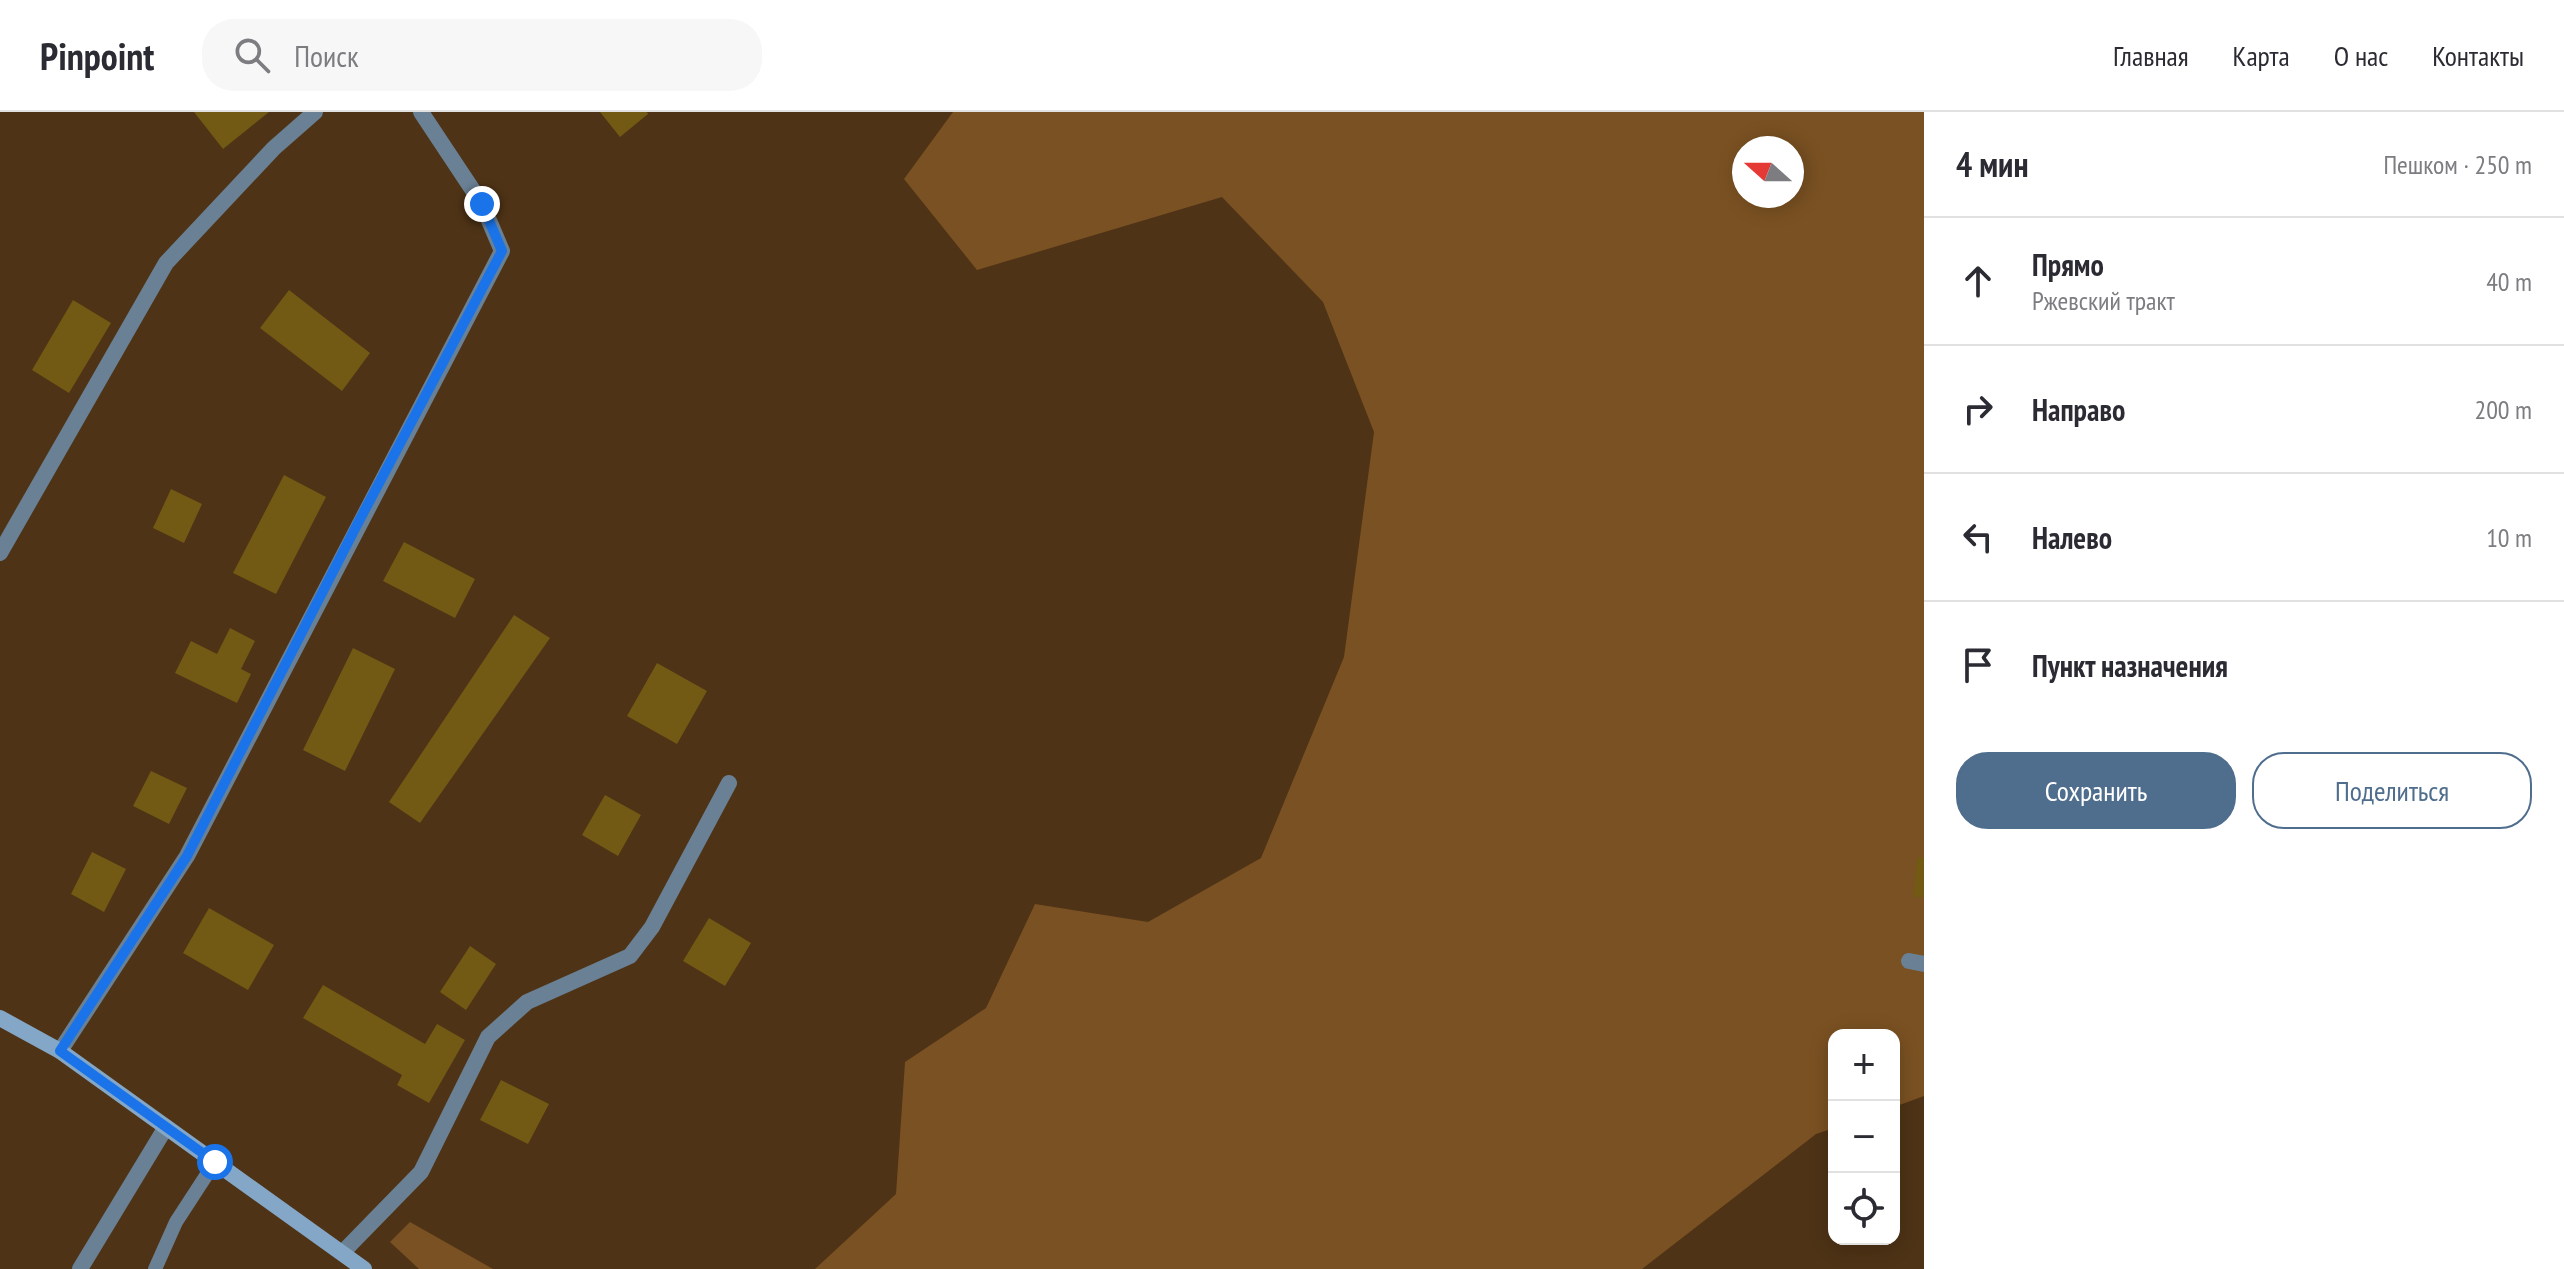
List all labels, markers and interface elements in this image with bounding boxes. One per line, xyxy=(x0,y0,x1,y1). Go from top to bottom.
search box xyxy=(202,19,762,91)
text: Pinpoint xyxy=(40,31,154,80)
icon: search xyxy=(230,33,274,77)
text: Поиск xyxy=(294,36,359,75)
text: Главная xyxy=(2113,37,2189,74)
text: Карта xyxy=(2233,37,2290,74)
text: О нас xyxy=(2334,37,2388,74)
text: Контакты xyxy=(2432,37,2524,74)
north arrow xyxy=(1732,136,1804,208)
text: 4 мин xyxy=(1956,142,2029,186)
text: Пешком · 250 m xyxy=(2383,148,2532,181)
route end xyxy=(464,186,500,222)
text: Прямо xyxy=(2032,245,2104,284)
icon: ahead xyxy=(1956,259,2000,303)
text: 40 m xyxy=(2486,265,2532,298)
text: Ржевский тракт xyxy=(2032,284,2175,317)
icon: right xyxy=(1956,387,2000,431)
text: Направо xyxy=(2032,390,2125,429)
text: 200 m xyxy=(2474,393,2532,426)
icon: left xyxy=(1956,515,2000,559)
text: Налево xyxy=(2032,518,2112,557)
text: 10 m xyxy=(2486,521,2532,554)
icon: arrive xyxy=(1956,643,2000,687)
text: Пункт назначения xyxy=(2032,646,2228,685)
button: Сохранить xyxy=(1956,752,2236,829)
button: Поделиться xyxy=(2252,752,2532,829)
map controls xyxy=(1828,1029,1900,1245)
button: + xyxy=(1828,1029,1900,1101)
button: − xyxy=(1828,1101,1900,1173)
route start xyxy=(197,1144,233,1180)
button: locate xyxy=(1828,1173,1900,1245)

